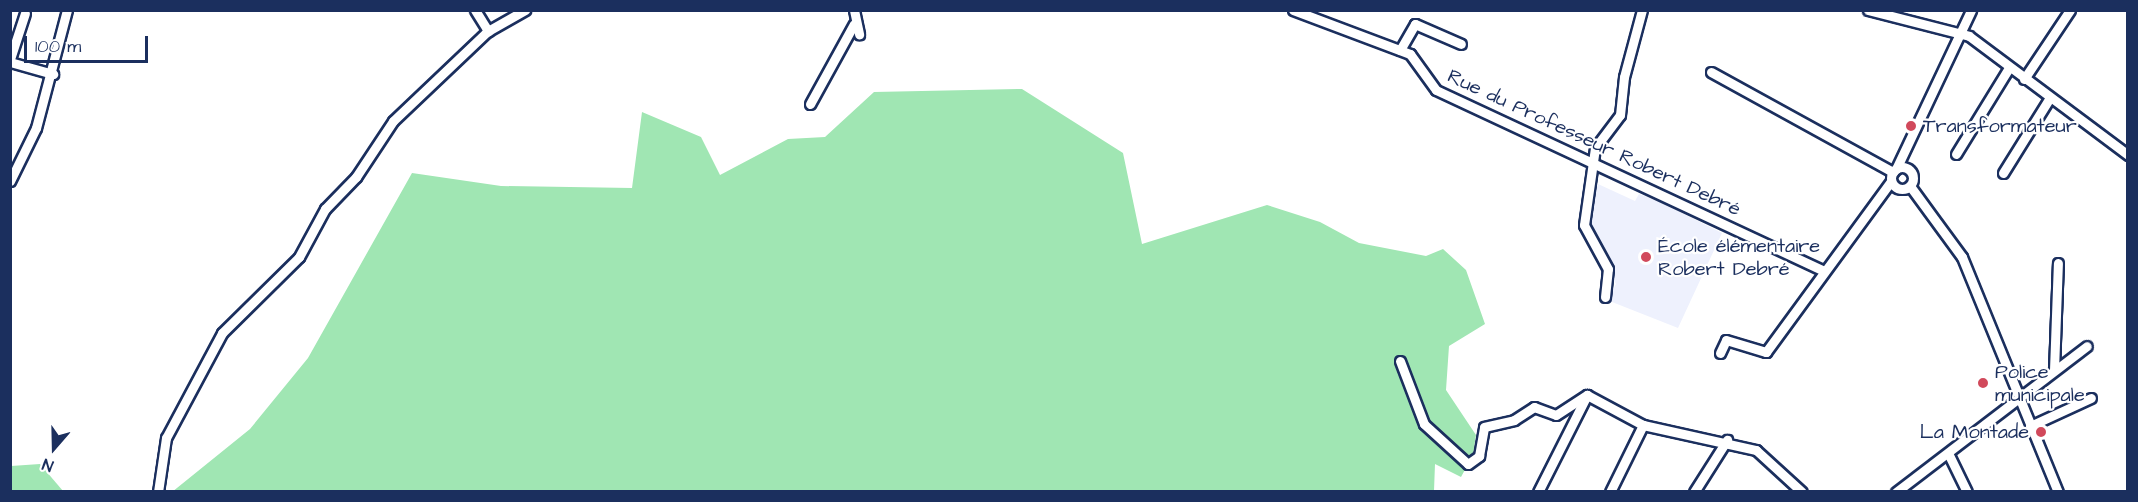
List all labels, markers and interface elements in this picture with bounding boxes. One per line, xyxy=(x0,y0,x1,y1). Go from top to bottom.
scale bar xyxy=(27,24,152,62)
text: 100 m xyxy=(35,34,81,59)
street label: Rue du Professeur Robert Debré xyxy=(1443,64,1745,222)
place label: Transformateur xyxy=(1923,114,2077,138)
marker: Transformateur xyxy=(1904,119,1918,133)
place label: École élémentaire Robert Debré xyxy=(1658,234,1820,281)
marker: École élémentaire Robert Debré xyxy=(1639,250,1653,264)
place label: Police municipale xyxy=(1995,360,2085,407)
marker: Police municipale xyxy=(1976,376,1990,390)
north arrow xyxy=(24,418,84,478)
place label: La Montade xyxy=(1920,420,2029,444)
marker: La Montade xyxy=(2034,425,2048,439)
text: N xyxy=(39,453,56,477)

